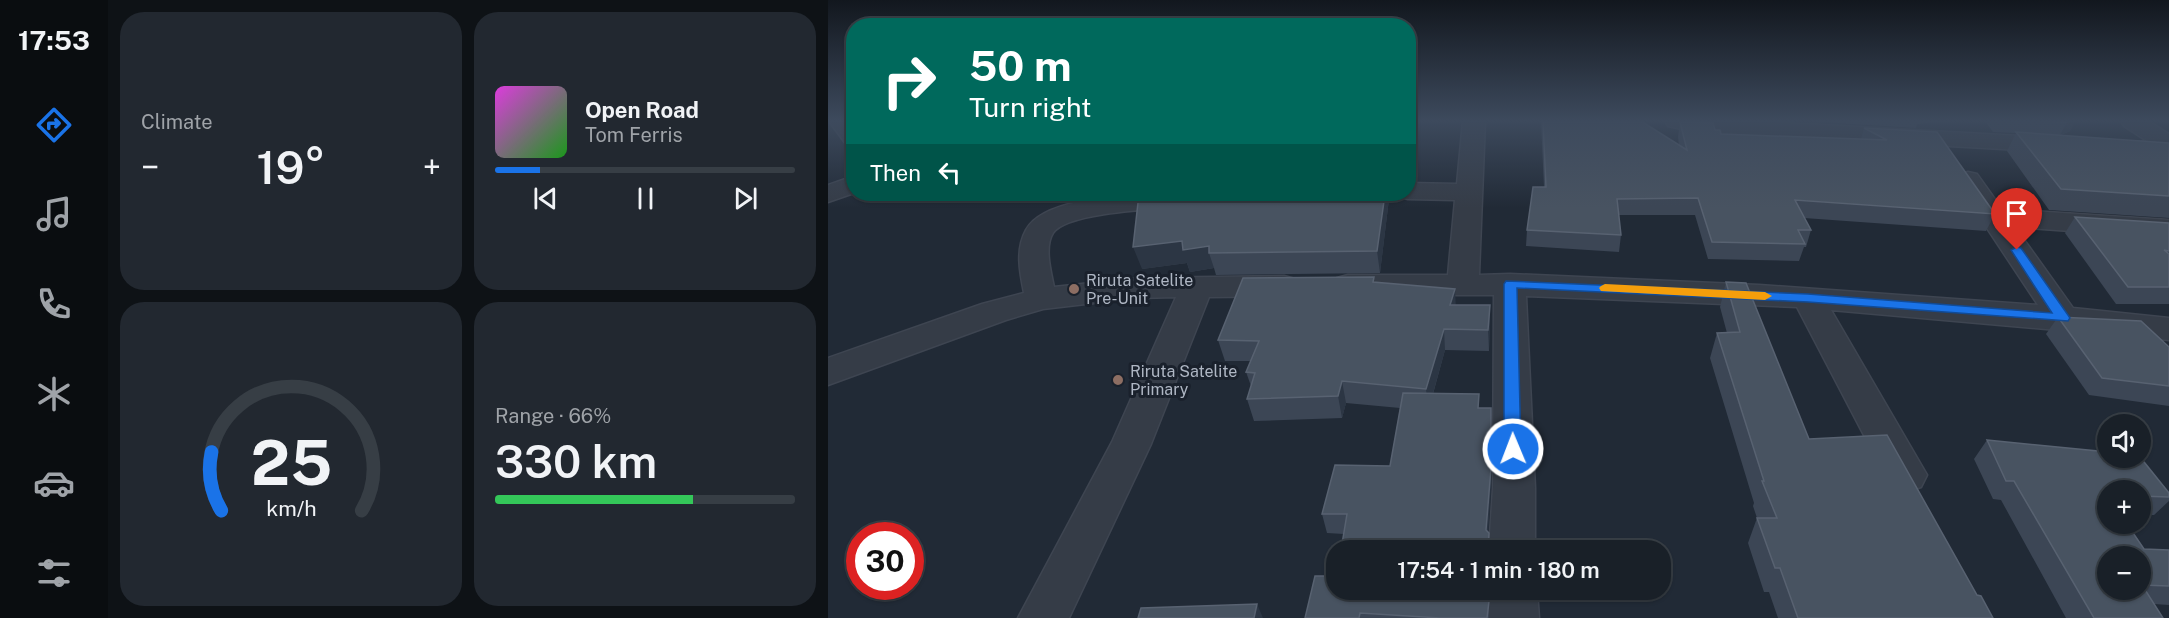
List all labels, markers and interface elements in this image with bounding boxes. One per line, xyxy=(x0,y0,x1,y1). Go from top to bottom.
text: 17:53 xyxy=(18,24,90,56)
text: 50 m xyxy=(969,41,1072,90)
icon: right xyxy=(870,42,948,120)
text: Turn right xyxy=(969,91,1092,123)
text: Open Road xyxy=(585,97,699,123)
icon: directions xyxy=(33,104,75,146)
text: Climate xyxy=(141,110,213,134)
text: Tom Ferris xyxy=(585,123,683,147)
text: 19° xyxy=(257,141,325,194)
text: − xyxy=(141,148,159,186)
text: + xyxy=(423,148,441,186)
icon: left xyxy=(933,156,966,189)
text: Then xyxy=(870,160,921,186)
icon: previous xyxy=(529,182,562,215)
icon: pause xyxy=(629,182,662,215)
icon: next xyxy=(729,182,762,215)
pin xyxy=(1991,188,2042,250)
icon: music xyxy=(33,193,75,235)
icon: arrive xyxy=(2000,197,2033,230)
place label: Riruta Satelite Pre-Unit xyxy=(1086,271,1193,308)
marker: Riruta Satelite Pre-Unit xyxy=(1067,282,1081,296)
icon: phone xyxy=(33,283,75,325)
place label: Riruta Satelite Primary xyxy=(1130,362,1237,399)
icon: climate xyxy=(33,373,75,415)
marker: Riruta Satelite Primary xyxy=(1111,373,1125,387)
text: Range · 66% xyxy=(495,404,611,428)
map controls xyxy=(2097,414,2151,600)
button: sound xyxy=(2097,414,2151,468)
position arrow xyxy=(1481,417,1545,481)
text: 25 xyxy=(250,426,332,499)
text: 330 km xyxy=(495,435,657,488)
icon: car xyxy=(33,462,75,504)
button: + xyxy=(2097,480,2151,534)
text: km/h xyxy=(266,496,316,521)
speed limit sign: 30 xyxy=(846,522,924,600)
button: − xyxy=(2097,546,2151,600)
icon: filters xyxy=(33,552,75,594)
text: 17:54 · 1 min · 180 m xyxy=(1397,557,1600,583)

